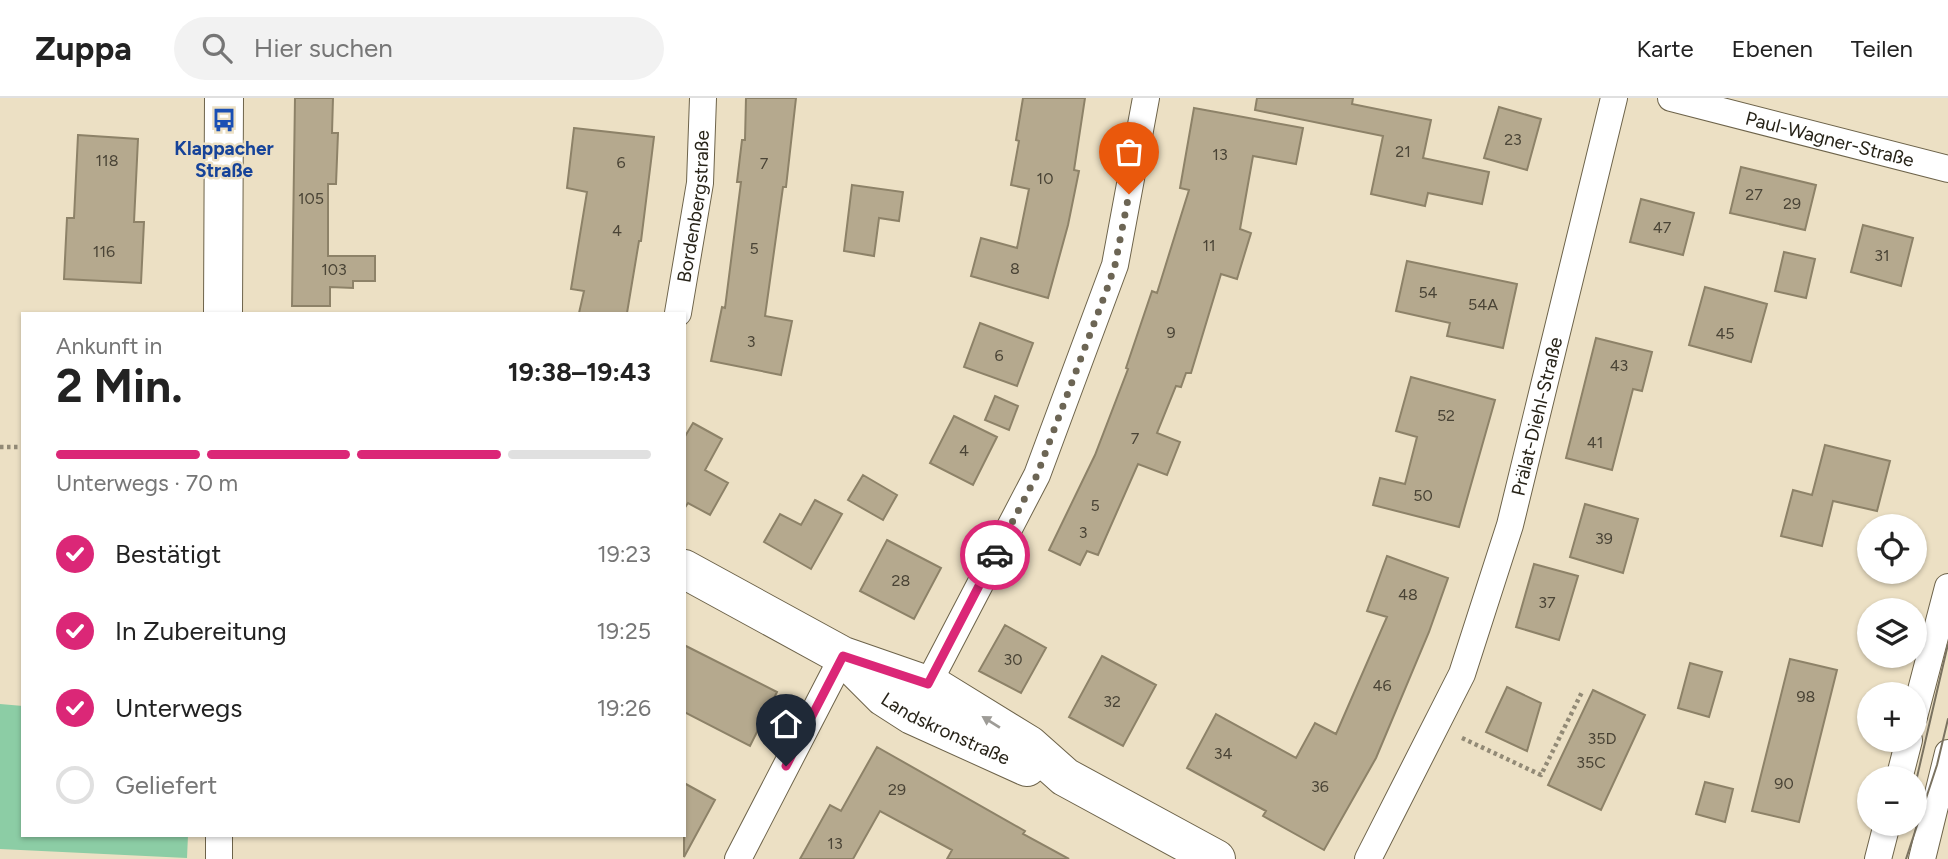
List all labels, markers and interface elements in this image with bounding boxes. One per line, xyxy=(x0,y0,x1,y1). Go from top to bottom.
search box xyxy=(174,17,664,80)
text: Zuppa xyxy=(35,29,132,68)
icon: search xyxy=(198,29,236,67)
text: Hier suchen xyxy=(254,32,393,64)
text: Karte xyxy=(1637,34,1694,63)
text: Ebenen xyxy=(1732,34,1813,63)
text: Teilen xyxy=(1851,34,1913,63)
bus stop icon: Klappacher Straße xyxy=(210,106,238,134)
street label: Paul-Wagner-Straße xyxy=(1743,107,1916,172)
pin xyxy=(1099,122,1159,194)
street label: Bordenbergstraße xyxy=(672,130,714,284)
house number: 23 xyxy=(1504,130,1522,149)
icon: bag xyxy=(1110,133,1148,171)
place label: Klappacher Straße xyxy=(174,137,274,182)
house number: 21 xyxy=(1395,142,1411,161)
house number: 13 xyxy=(1212,145,1228,164)
house number: 118 xyxy=(95,151,119,170)
house number: 6 xyxy=(616,153,626,172)
house number: 7 xyxy=(760,154,769,173)
house number: 10 xyxy=(1037,169,1053,188)
house number: 27 xyxy=(1745,185,1763,204)
house number: 105 xyxy=(298,189,324,208)
house number: 29 xyxy=(1783,194,1801,213)
house number: 47 xyxy=(1653,218,1672,237)
house number: 4 xyxy=(612,221,622,240)
house number: 11 xyxy=(1202,236,1216,255)
house number: 5 xyxy=(749,239,759,258)
house number: 116 xyxy=(93,242,115,261)
house number: 31 xyxy=(1874,246,1890,265)
house number: 8 xyxy=(1010,259,1020,278)
house number: 103 xyxy=(321,260,347,279)
house number: 54 xyxy=(1418,283,1438,302)
house number: 54A xyxy=(1468,295,1498,314)
house number: 9 xyxy=(1166,323,1176,342)
house number: 45 xyxy=(1715,324,1735,343)
text: Ankunft in xyxy=(56,332,162,360)
house number: 3 xyxy=(747,332,755,351)
street label: Prälat-Diehl-Straße xyxy=(1507,335,1567,498)
house number: 6 xyxy=(994,346,1004,365)
text: 19:38–19:43 xyxy=(508,356,651,388)
house number: 43 xyxy=(1610,356,1628,375)
text: 2 Min. xyxy=(56,358,183,414)
house number: 52 xyxy=(1437,406,1455,425)
house number: 7 xyxy=(1131,429,1140,448)
house number: 41 xyxy=(1587,433,1603,452)
house number: 4 xyxy=(959,441,969,460)
text: Unterwegs · 70 m xyxy=(56,469,238,497)
house number: 50 xyxy=(1413,486,1433,505)
house number: 5 xyxy=(1090,496,1100,515)
map controls xyxy=(1857,514,1927,836)
button: locate xyxy=(1857,514,1927,584)
courier xyxy=(960,520,1030,590)
house number: 3 xyxy=(1079,523,1087,542)
house number: 39 xyxy=(1595,529,1613,548)
icon: check xyxy=(56,535,94,573)
icon: car xyxy=(976,536,1014,574)
text: Bestätigt xyxy=(115,538,221,570)
text: 19:23 xyxy=(597,540,651,568)
house number: 28 xyxy=(892,571,910,590)
house number: 48 xyxy=(1398,585,1418,604)
house number: 37 xyxy=(1538,593,1556,612)
button: layers xyxy=(1857,598,1927,668)
icon: check xyxy=(56,612,94,650)
text: In Zubereitung xyxy=(115,615,287,647)
text: 19:25 xyxy=(597,617,651,645)
house number: 30 xyxy=(1004,650,1022,669)
house number: 46 xyxy=(1373,676,1392,695)
button: + xyxy=(1857,682,1927,752)
street label: Landskronstraße xyxy=(877,687,1014,770)
house number: 98 xyxy=(1797,687,1815,706)
icon: check xyxy=(56,689,94,727)
text: Unterwegs xyxy=(115,692,242,724)
house number: 32 xyxy=(1103,692,1121,711)
text: 19:26 xyxy=(597,694,651,722)
pin xyxy=(756,694,816,766)
icon: home xyxy=(767,705,805,743)
one-way arrow xyxy=(981,715,1000,728)
house number: 35D xyxy=(1588,729,1616,748)
house number: 34 xyxy=(1214,744,1232,763)
house number: 35C xyxy=(1576,753,1606,772)
button: − xyxy=(1857,766,1927,836)
text: Geliefert xyxy=(115,769,217,801)
house number: 90 xyxy=(1774,774,1794,793)
house number: 36 xyxy=(1311,777,1329,796)
house number: 29 xyxy=(888,780,906,799)
house number: 13 xyxy=(827,834,843,853)

